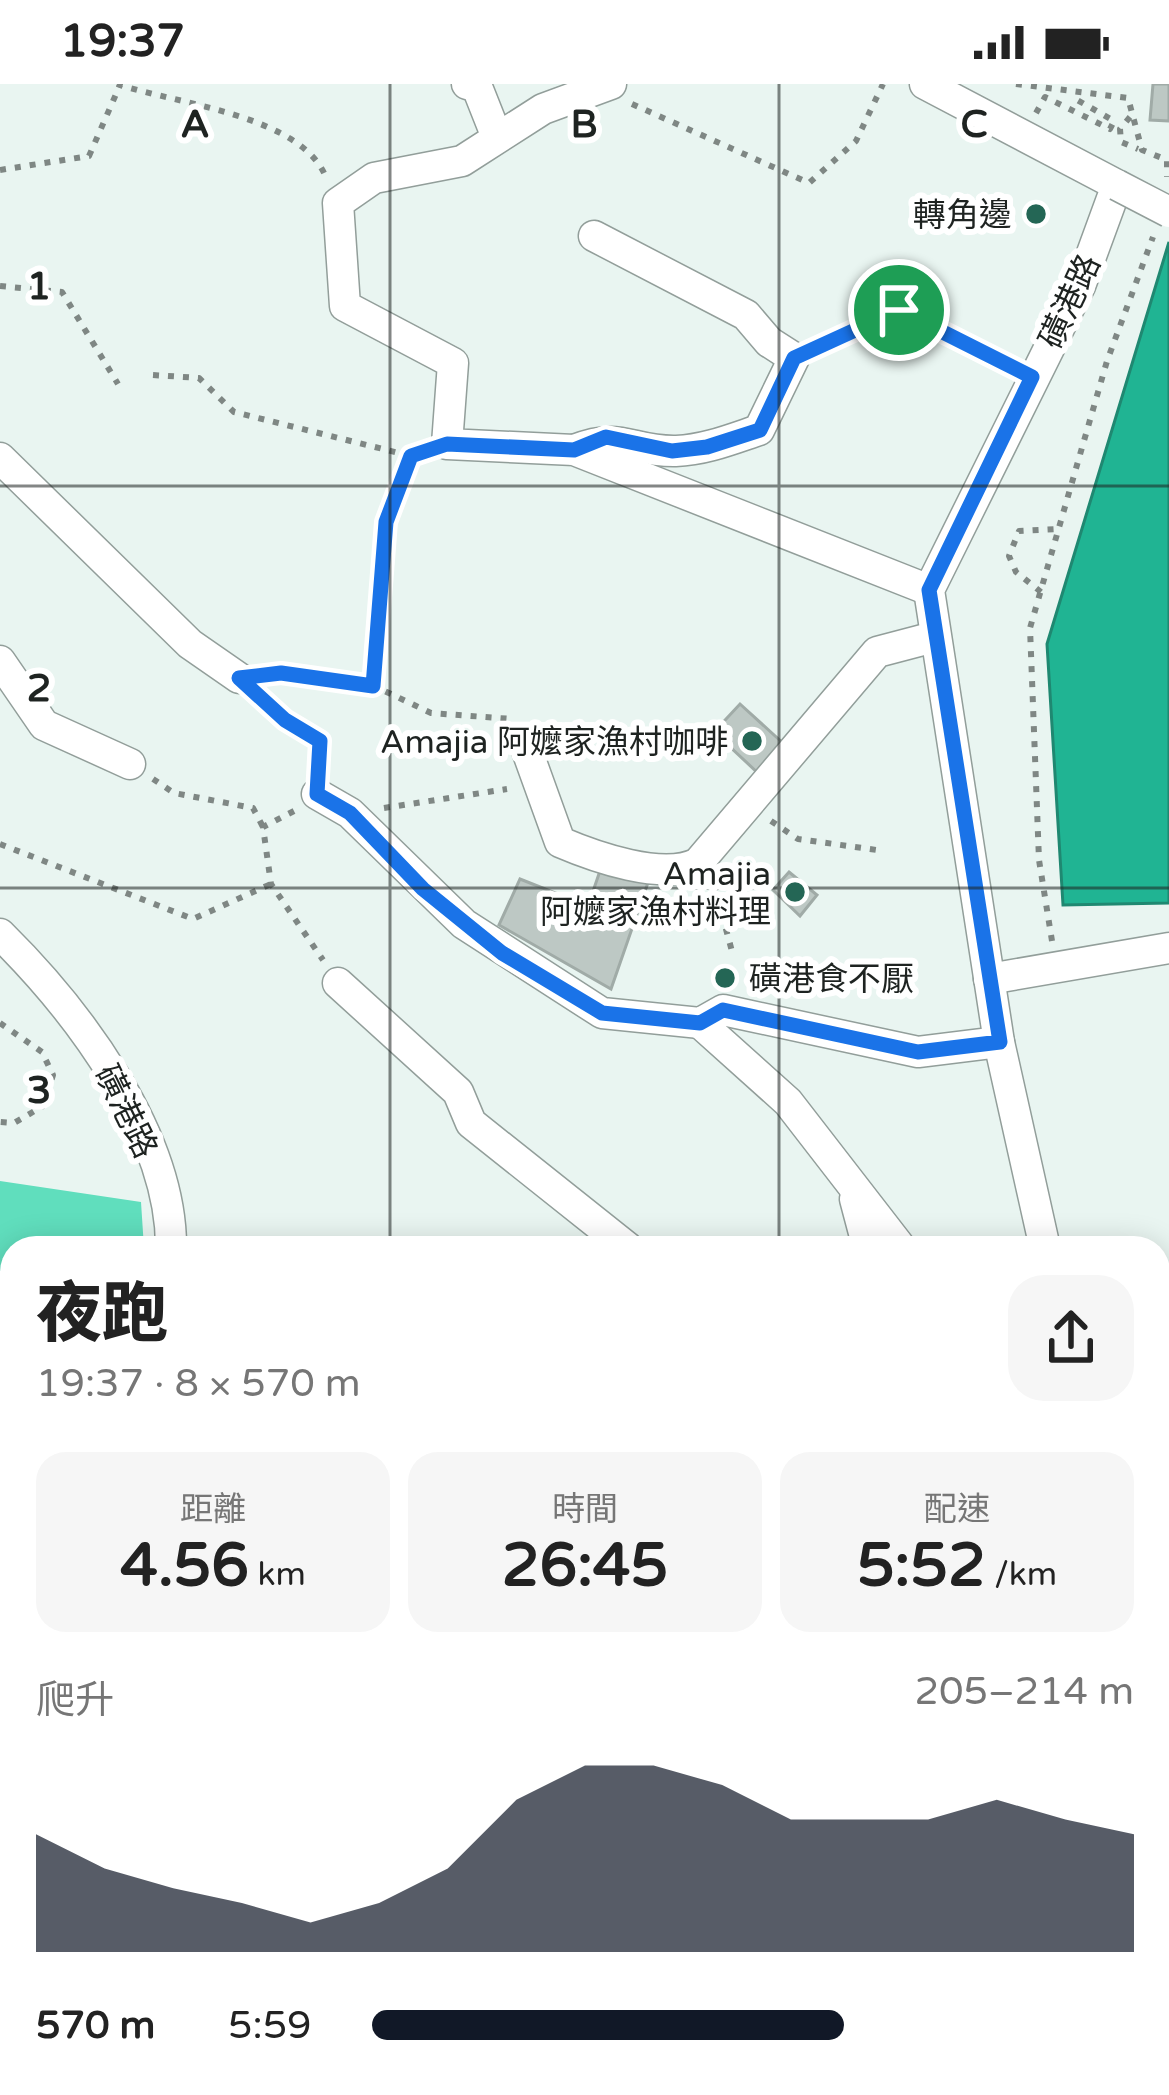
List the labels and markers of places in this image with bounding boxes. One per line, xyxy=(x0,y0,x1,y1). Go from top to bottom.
place label: 轉角邊 xyxy=(913,196,1012,235)
marker: 轉角邊 xyxy=(1023,201,1049,227)
pin xyxy=(848,259,950,361)
place label: Amajia 阿嬤家漁村咖啡 xyxy=(380,723,728,762)
marker: Amajia 阿嬤家漁村咖啡 xyxy=(739,728,765,754)
place label: Amajia 阿嬤家漁村料理 xyxy=(540,855,771,932)
marker: Amajia 阿嬤家漁村料理 xyxy=(782,879,808,905)
place label: 磺港食不厭 xyxy=(749,960,914,999)
marker: 磺港食不厭 xyxy=(712,965,738,991)

